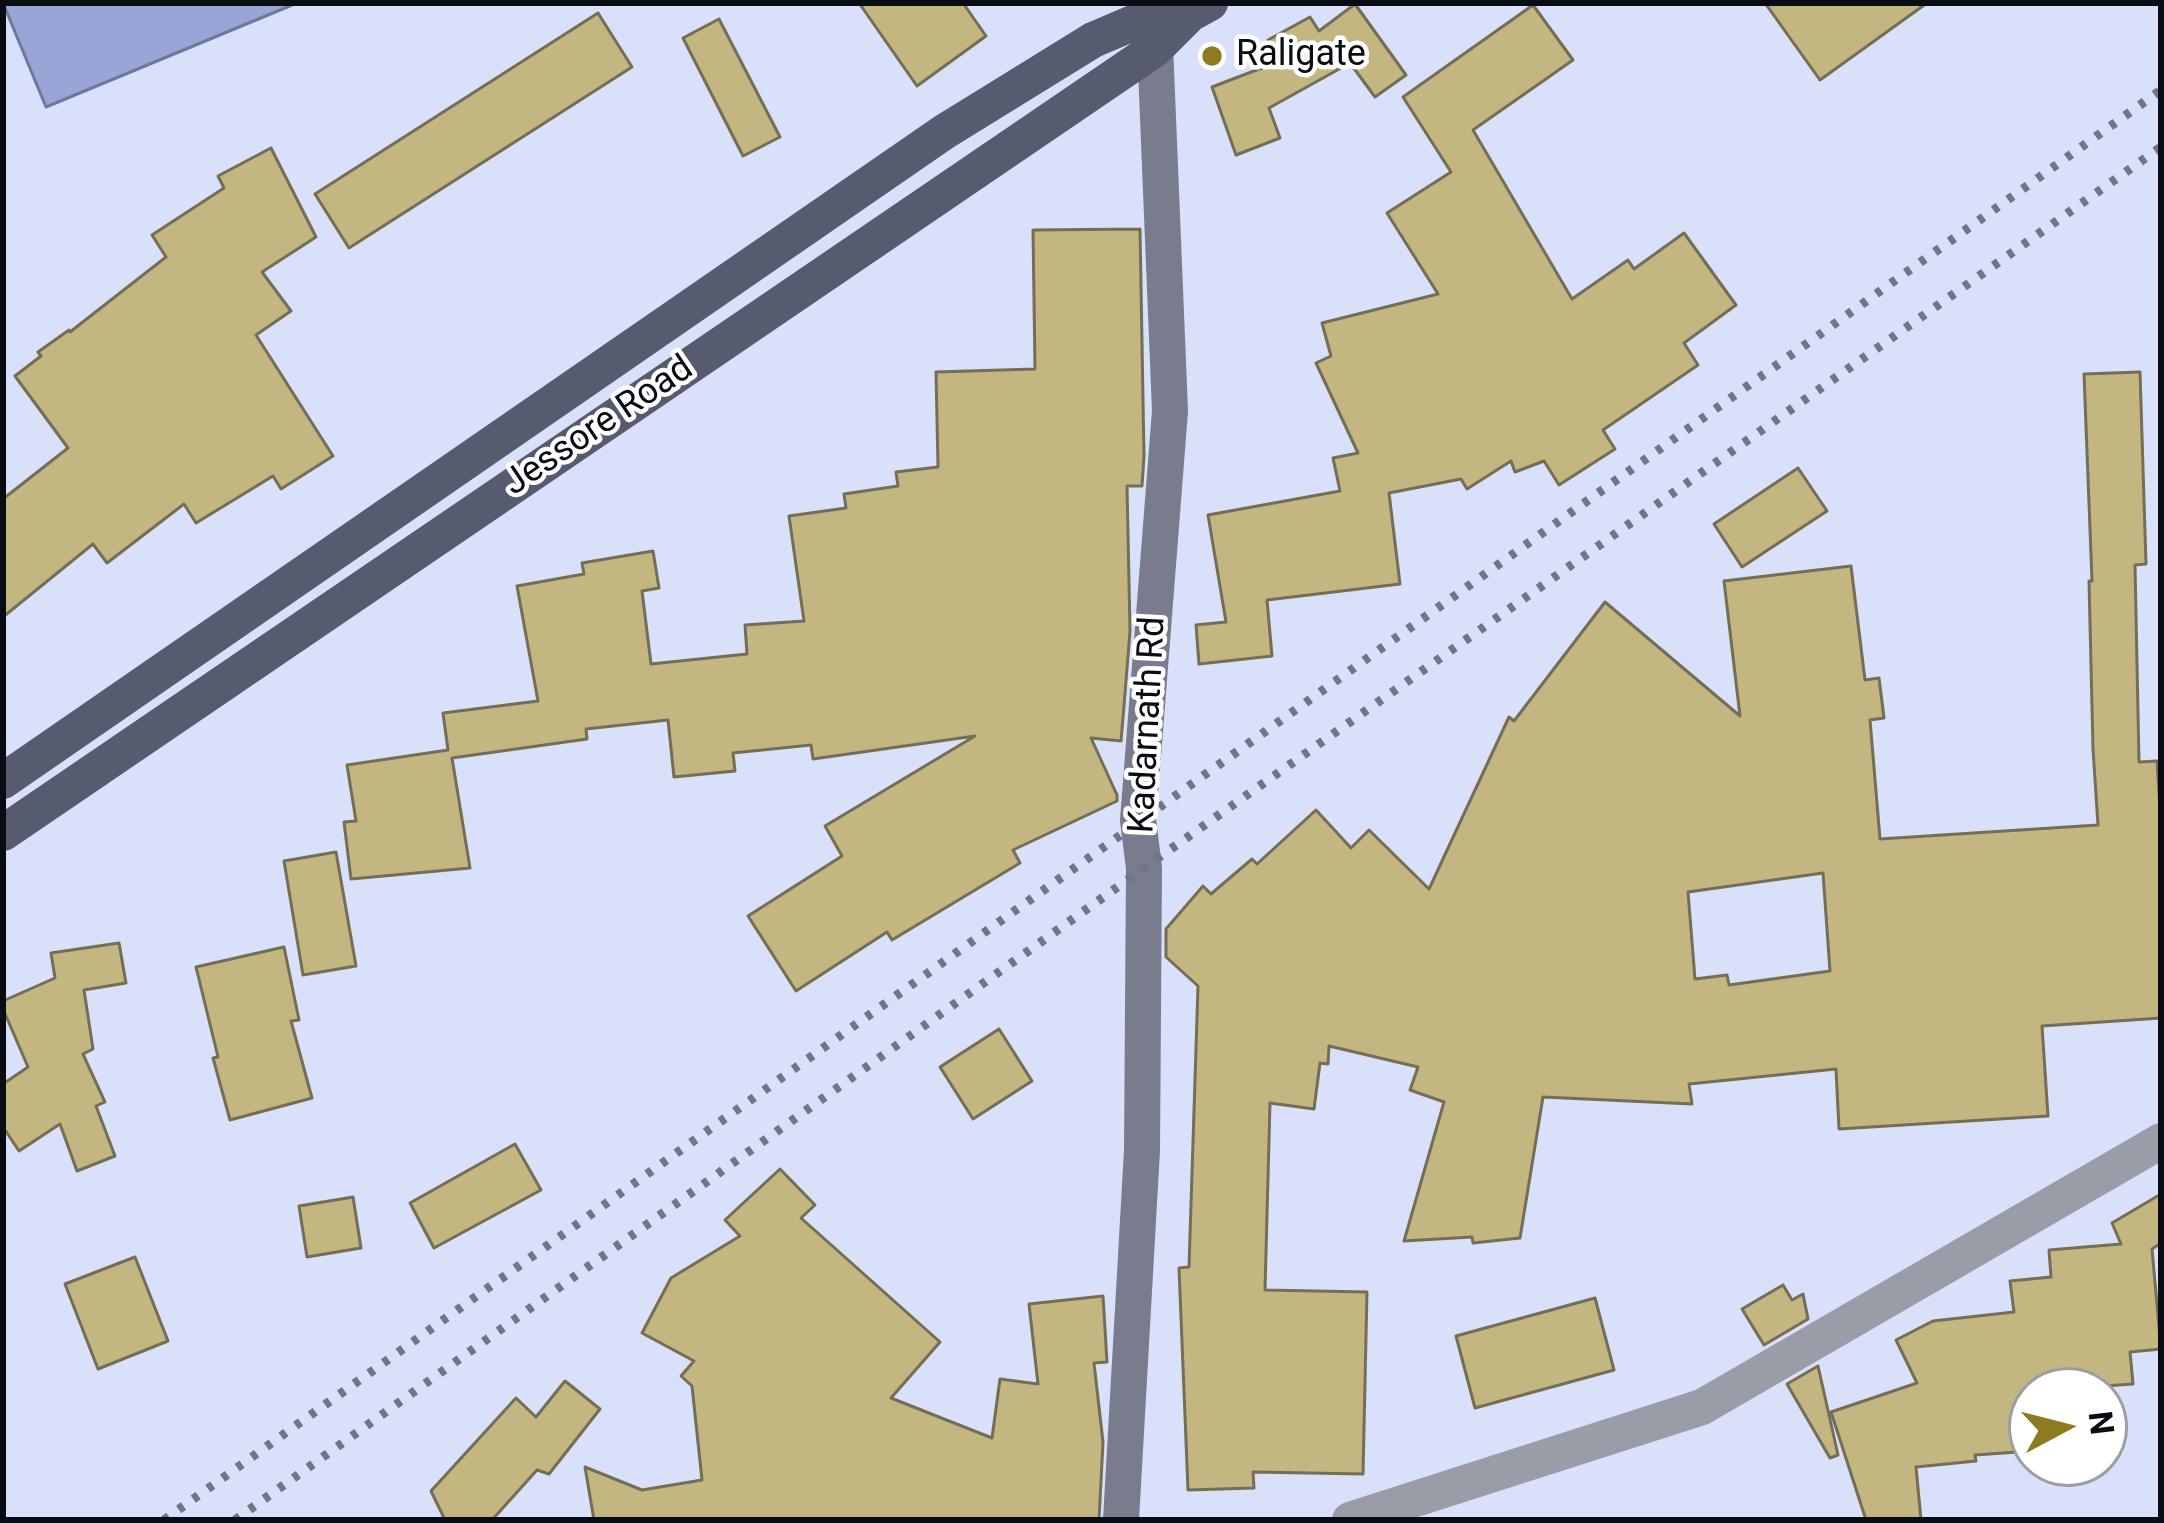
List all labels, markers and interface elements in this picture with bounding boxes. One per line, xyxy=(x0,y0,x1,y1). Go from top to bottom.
place label: Raligate xyxy=(1236,34,1366,78)
marker: Raligate xyxy=(1199,43,1225,69)
street label: Jessore Road xyxy=(496,348,702,506)
street label: Kadarnath Rd xyxy=(1122,616,1176,834)
north arrow xyxy=(2008,1367,2128,1487)
text: N xyxy=(2080,1409,2122,1437)

